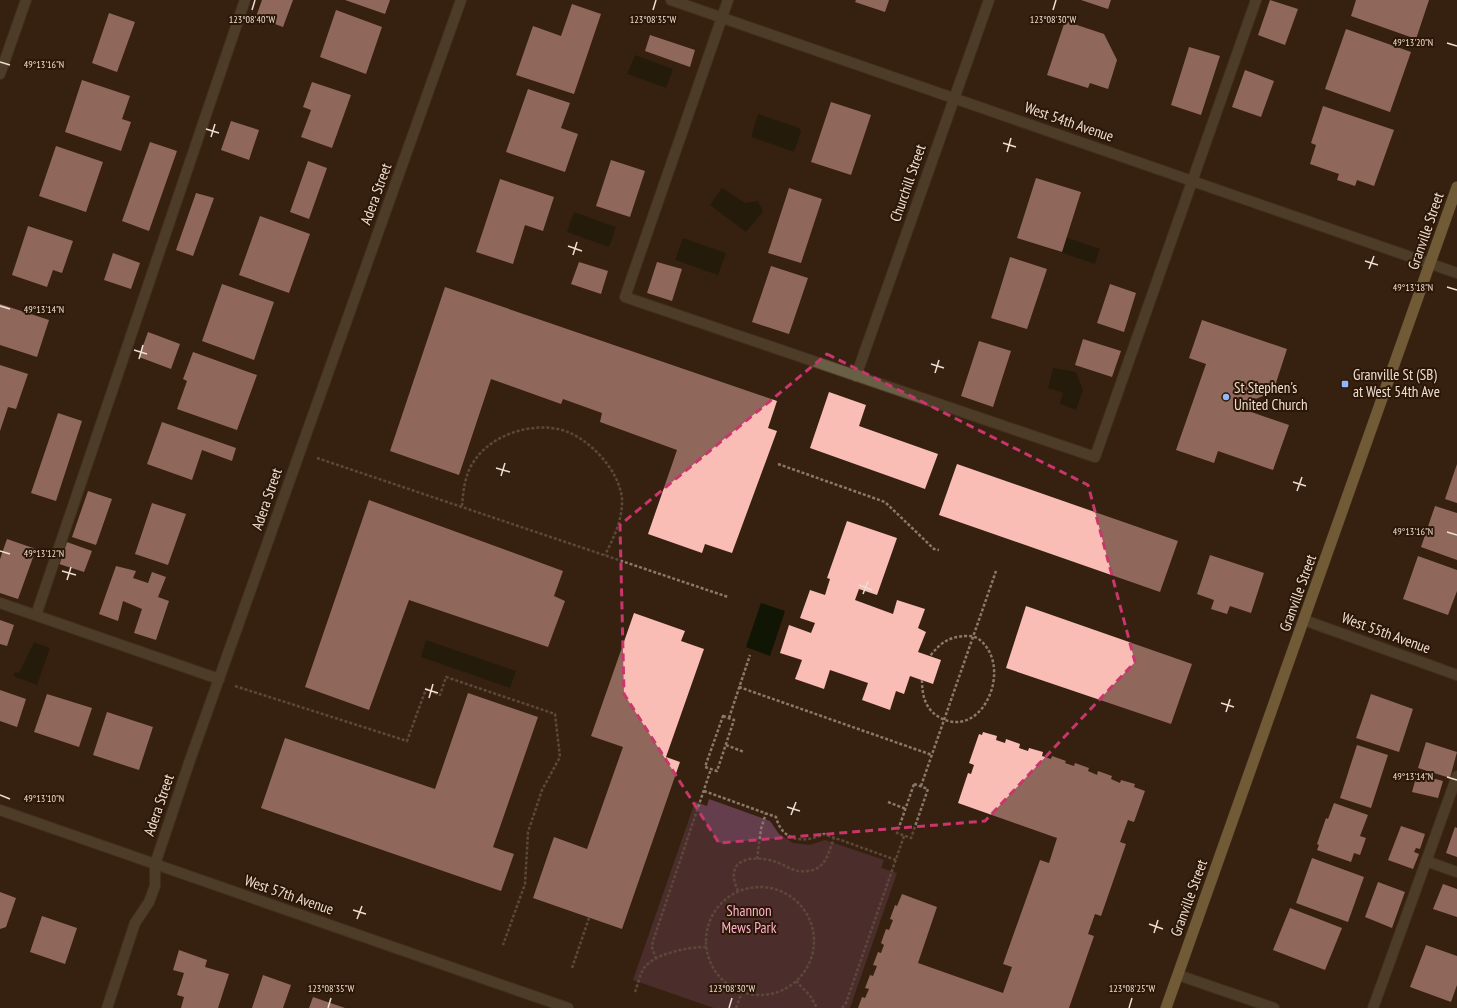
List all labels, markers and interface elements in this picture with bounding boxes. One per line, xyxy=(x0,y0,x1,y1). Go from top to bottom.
text: 123°08'40"W xyxy=(229,13,276,26)
text: 123°08'35"W xyxy=(630,13,677,26)
text: 123°08'30"W xyxy=(1030,13,1077,26)
text: 49°13'20"N xyxy=(1393,36,1433,49)
text: 49°13'16"N xyxy=(24,58,64,71)
street label: West 54th Avenue xyxy=(1022,97,1116,146)
street label: Churchill Street xyxy=(885,142,930,224)
street label: Adera Street xyxy=(356,160,395,227)
street label: Granville Street xyxy=(1403,190,1448,272)
text: 49°13'18"N xyxy=(1393,281,1433,294)
text: 49°13'14"N xyxy=(24,303,64,316)
place label: Granville St (SB) at West 54th Ave xyxy=(1353,365,1440,401)
place label: St Stephen's United Church xyxy=(1234,378,1308,414)
marker: Granville St (SB) at West 54th Ave xyxy=(1340,379,1350,389)
marker: St Stephen's United Church xyxy=(1221,392,1231,402)
street label: Adera Street xyxy=(247,465,286,532)
text: 49°13'16"N xyxy=(1393,525,1433,538)
text: 49°13'12"N xyxy=(24,547,64,560)
street label: Granville Street xyxy=(1275,552,1320,634)
street label: West 55th Avenue xyxy=(1339,608,1433,657)
text: 49°13'14"N xyxy=(1393,770,1433,783)
street label: Adera Street xyxy=(139,771,178,838)
text: 49°13'10"N xyxy=(24,792,64,805)
street label: Granville Street xyxy=(1166,857,1211,939)
street label: West 57th Avenue xyxy=(242,870,336,919)
park label: Shannon Mews Park xyxy=(721,901,777,937)
text: 123°08'35"W xyxy=(308,982,355,995)
text: 123°08'30"W xyxy=(709,982,756,995)
text: 123°08'25"W xyxy=(1109,982,1156,995)

